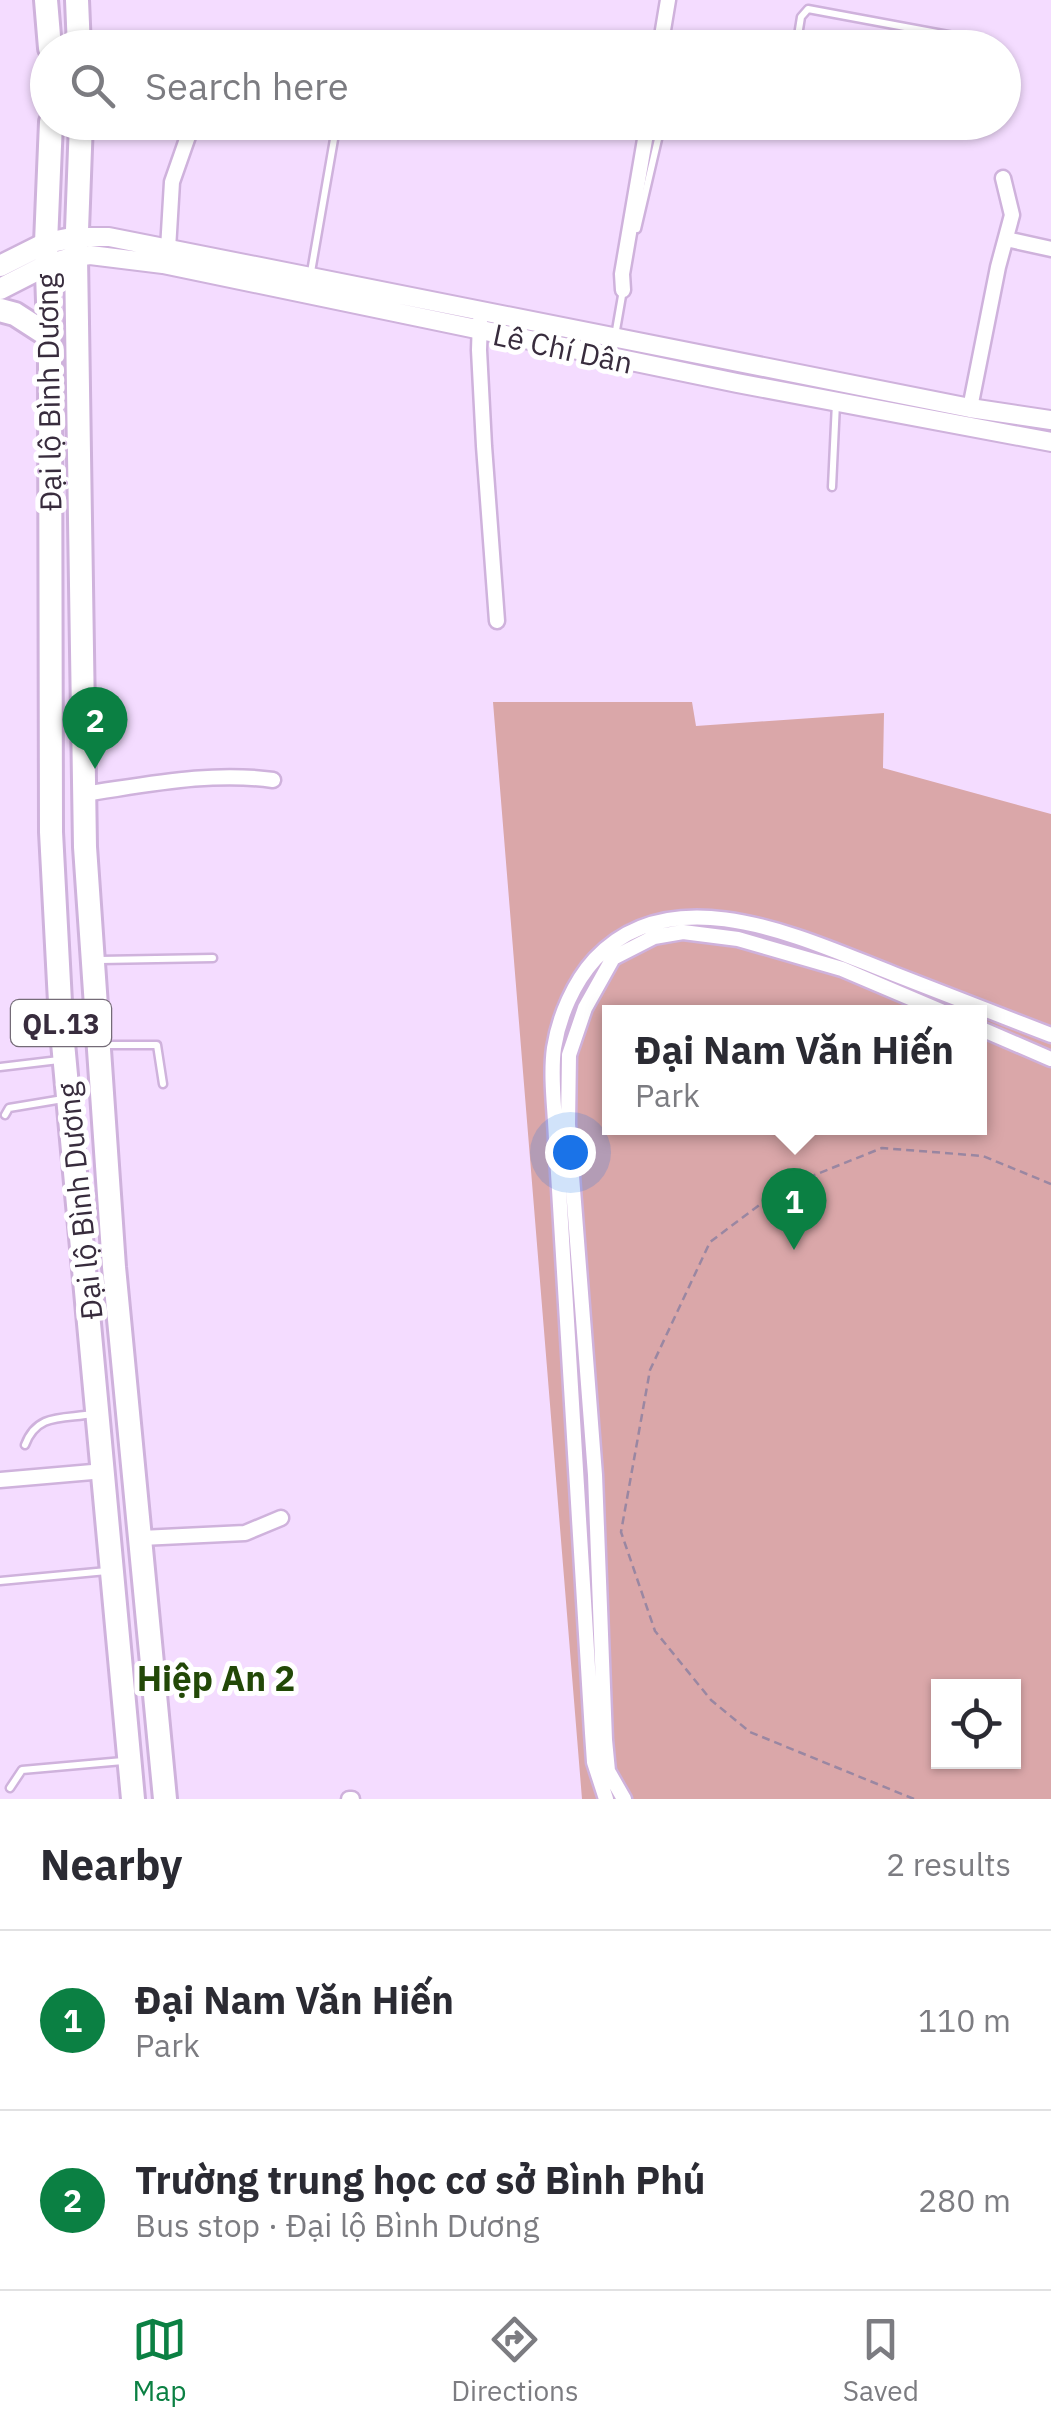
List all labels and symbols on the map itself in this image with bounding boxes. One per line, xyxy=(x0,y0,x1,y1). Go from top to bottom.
street label: Đại lộ Bình Dương xyxy=(26,273,70,511)
street label: Lê Chí Dân xyxy=(490,314,636,382)
pin: 2 xyxy=(62,686,128,769)
road number: QL.13 xyxy=(11,1000,111,1046)
street label: Đại lộ Bình Dương xyxy=(47,1080,111,1321)
your location xyxy=(545,1127,596,1178)
pin: 1 xyxy=(762,1168,826,1250)
district label: Hiệp An 2 xyxy=(137,1655,295,1701)

